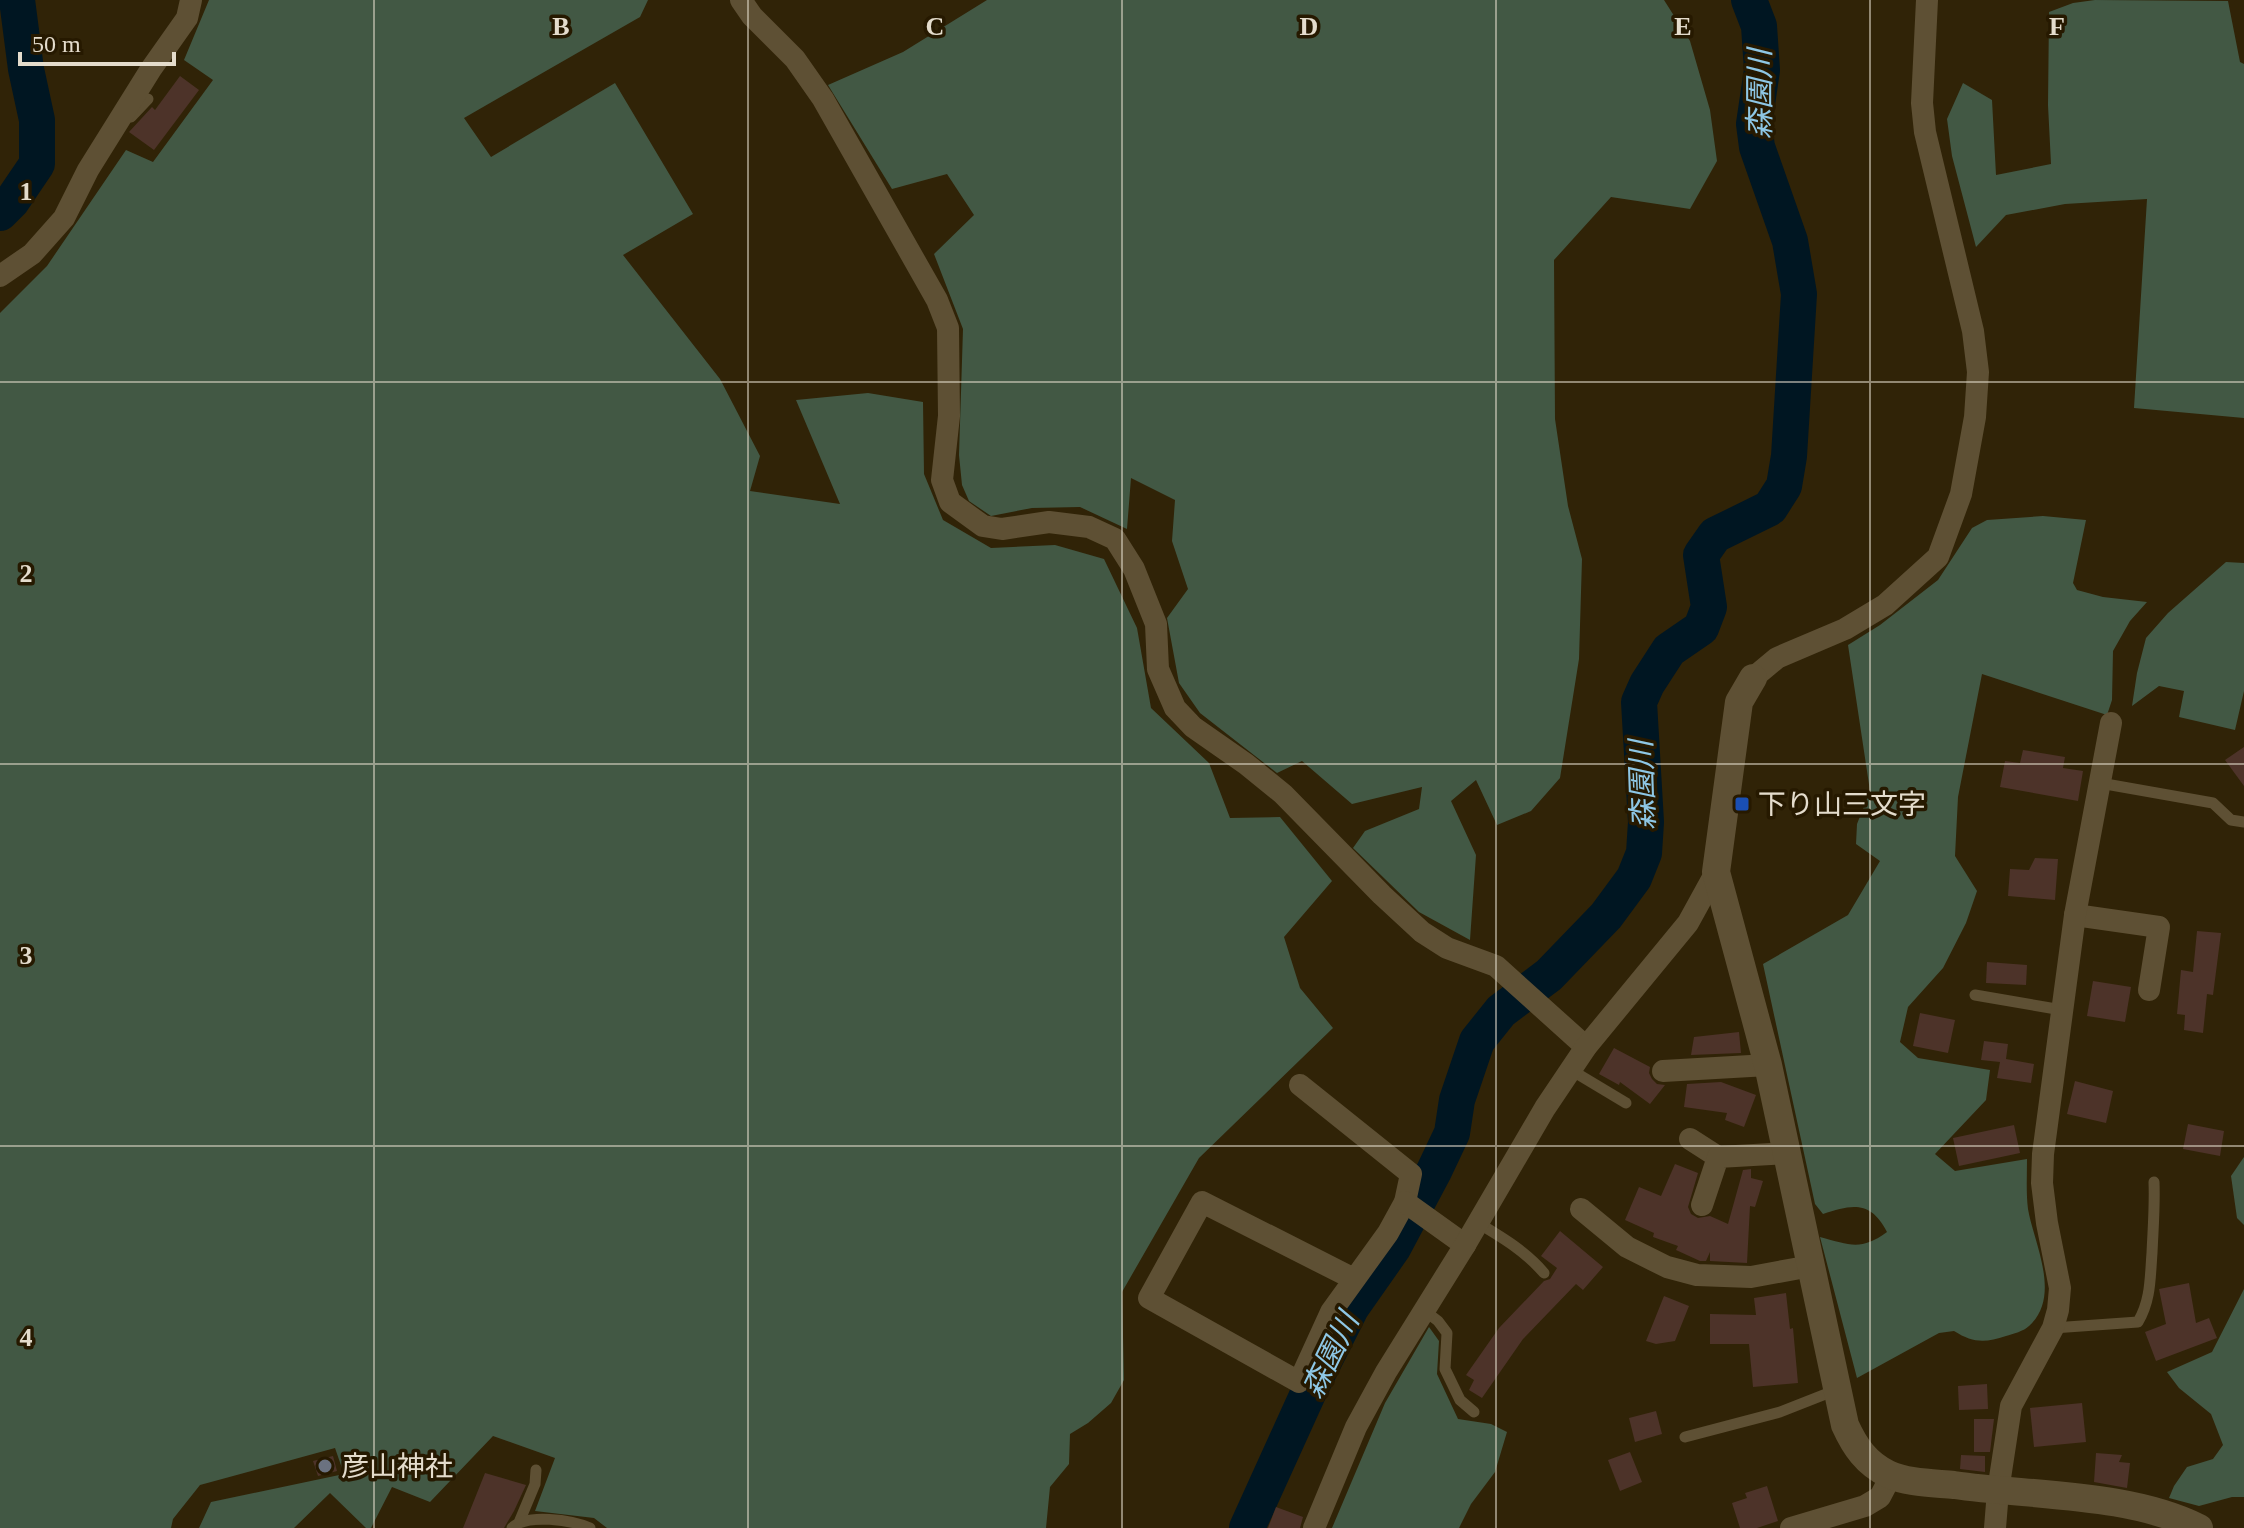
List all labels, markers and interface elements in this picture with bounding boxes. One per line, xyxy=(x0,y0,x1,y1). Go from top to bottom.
text: B xyxy=(552,12,570,41)
text: C xyxy=(926,12,944,41)
text: D xyxy=(1300,12,1318,41)
text: E xyxy=(1674,12,1692,41)
text: F xyxy=(2049,12,2065,41)
scale bar xyxy=(20,16,174,66)
text: 50 m xyxy=(32,31,81,57)
water label: 森園川 xyxy=(1743,46,1776,139)
text: 1 xyxy=(20,177,33,206)
text: 2 xyxy=(20,559,33,588)
water label: 森園川 xyxy=(1624,736,1660,831)
place label: 下り山三文字 xyxy=(1758,789,1926,820)
marker: 下り山三文字 xyxy=(1733,795,1751,813)
text: 3 xyxy=(20,941,33,970)
water label: 森園川 xyxy=(1295,1305,1366,1403)
text: 4 xyxy=(20,1323,33,1352)
place label: 彦山神社 xyxy=(341,1451,453,1482)
marker: 彦山神社 xyxy=(316,1457,334,1475)

